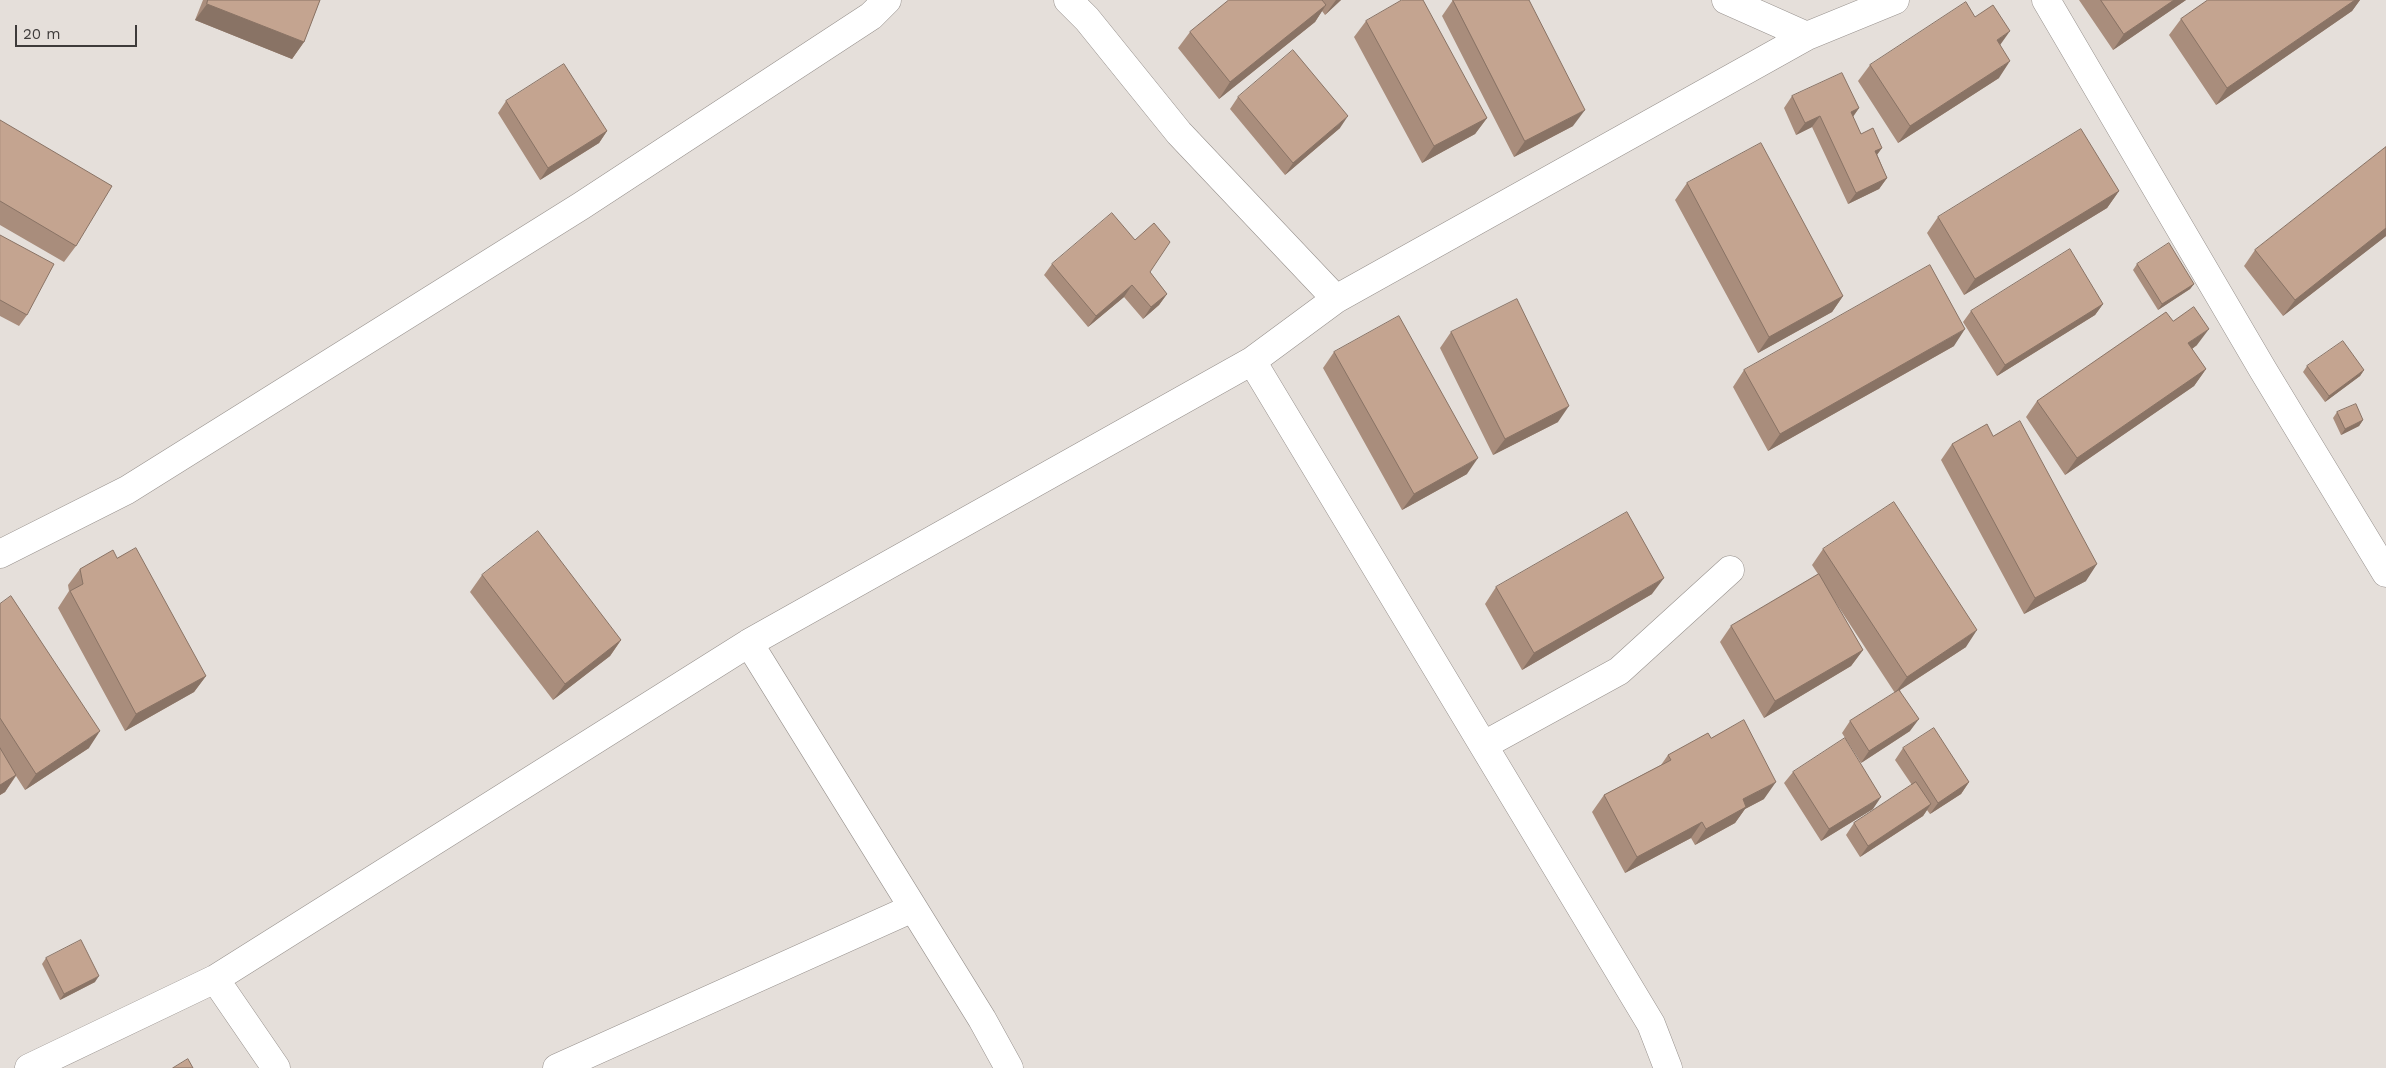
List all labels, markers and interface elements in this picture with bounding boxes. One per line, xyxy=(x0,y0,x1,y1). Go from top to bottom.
scale bar xyxy=(18,15,140,47)
text: 20 m xyxy=(23,25,61,43)

